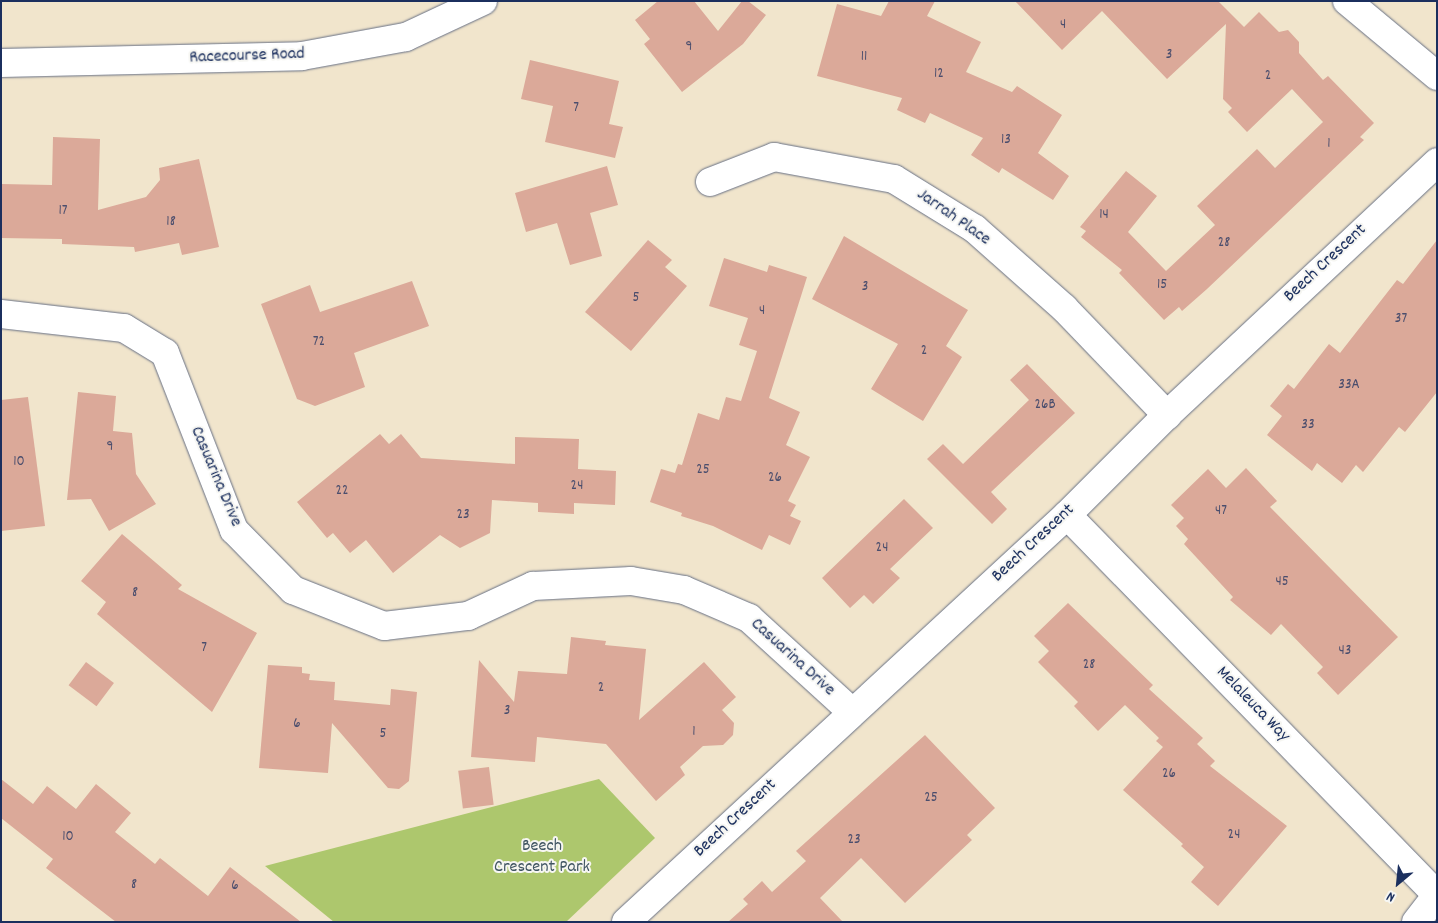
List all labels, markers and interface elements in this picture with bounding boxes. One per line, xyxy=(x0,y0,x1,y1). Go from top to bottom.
house number: 4 xyxy=(1060,17,1066,35)
house number: 9 xyxy=(686,39,692,57)
street label: Racecourse Road xyxy=(189,44,305,70)
house number: 3 xyxy=(1166,47,1172,65)
house number: 11 xyxy=(861,49,867,67)
house number: 12 xyxy=(934,66,944,84)
house number: 2 xyxy=(1265,68,1271,86)
house number: 7 xyxy=(573,100,579,118)
house number: 13 xyxy=(1001,132,1011,150)
house number: 1 xyxy=(1327,136,1331,154)
street label: Jarrah Place xyxy=(912,185,994,251)
house number: 17 xyxy=(58,203,68,221)
house number: 14 xyxy=(1099,207,1109,225)
house number: 18 xyxy=(166,214,176,232)
street label: Beech Crescent xyxy=(1280,220,1372,308)
house number: 28 xyxy=(1218,235,1230,253)
house number: 15 xyxy=(1157,277,1167,295)
house number: 3 xyxy=(862,279,868,297)
house number: 5 xyxy=(633,290,639,308)
house number: 4 xyxy=(759,303,765,321)
house number: 37 xyxy=(1395,311,1407,329)
house number: 72 xyxy=(313,334,325,352)
house number: 2 xyxy=(921,343,927,361)
house number: 33A xyxy=(1338,377,1360,395)
house number: 26B xyxy=(1034,397,1056,415)
house number: 33 xyxy=(1301,417,1315,435)
street label: Casuarina Drive xyxy=(184,424,246,530)
house number: 9 xyxy=(107,439,113,457)
house number: 10 xyxy=(13,454,25,472)
house number: 25 xyxy=(696,462,710,480)
house number: 26 xyxy=(768,470,782,488)
house number: 24 xyxy=(571,478,583,496)
house number: 22 xyxy=(335,483,349,501)
street label: Beech Crescent xyxy=(988,500,1080,588)
house number: 47 xyxy=(1215,503,1227,521)
house number: 23 xyxy=(456,507,470,525)
house number: 24 xyxy=(876,540,888,558)
house number: 45 xyxy=(1275,574,1289,592)
house number: 8 xyxy=(132,585,138,603)
street label: Casuarina Drive xyxy=(745,614,839,702)
house number: 7 xyxy=(201,640,207,658)
house number: 43 xyxy=(1339,643,1351,661)
house number: 28 xyxy=(1083,657,1095,675)
street label: Melaleuca Way xyxy=(1211,663,1293,747)
house number: 2 xyxy=(598,680,604,698)
house number: 3 xyxy=(504,703,510,721)
house number: 6 xyxy=(293,716,301,734)
house number: 1 xyxy=(692,724,696,742)
house number: 5 xyxy=(380,726,386,744)
house number: 26 xyxy=(1162,766,1176,784)
street label: Beech Crescent xyxy=(690,775,782,863)
house number: 25 xyxy=(924,790,938,808)
house number: 24 xyxy=(1228,827,1240,845)
house number: 10 xyxy=(62,829,74,847)
house number: 23 xyxy=(847,832,861,850)
park label: Beech Crescent Park xyxy=(494,837,590,880)
north arrow xyxy=(1373,858,1423,908)
house number: 8 xyxy=(131,877,137,895)
house number: 6 xyxy=(231,878,239,896)
text: N xyxy=(1383,886,1399,907)

